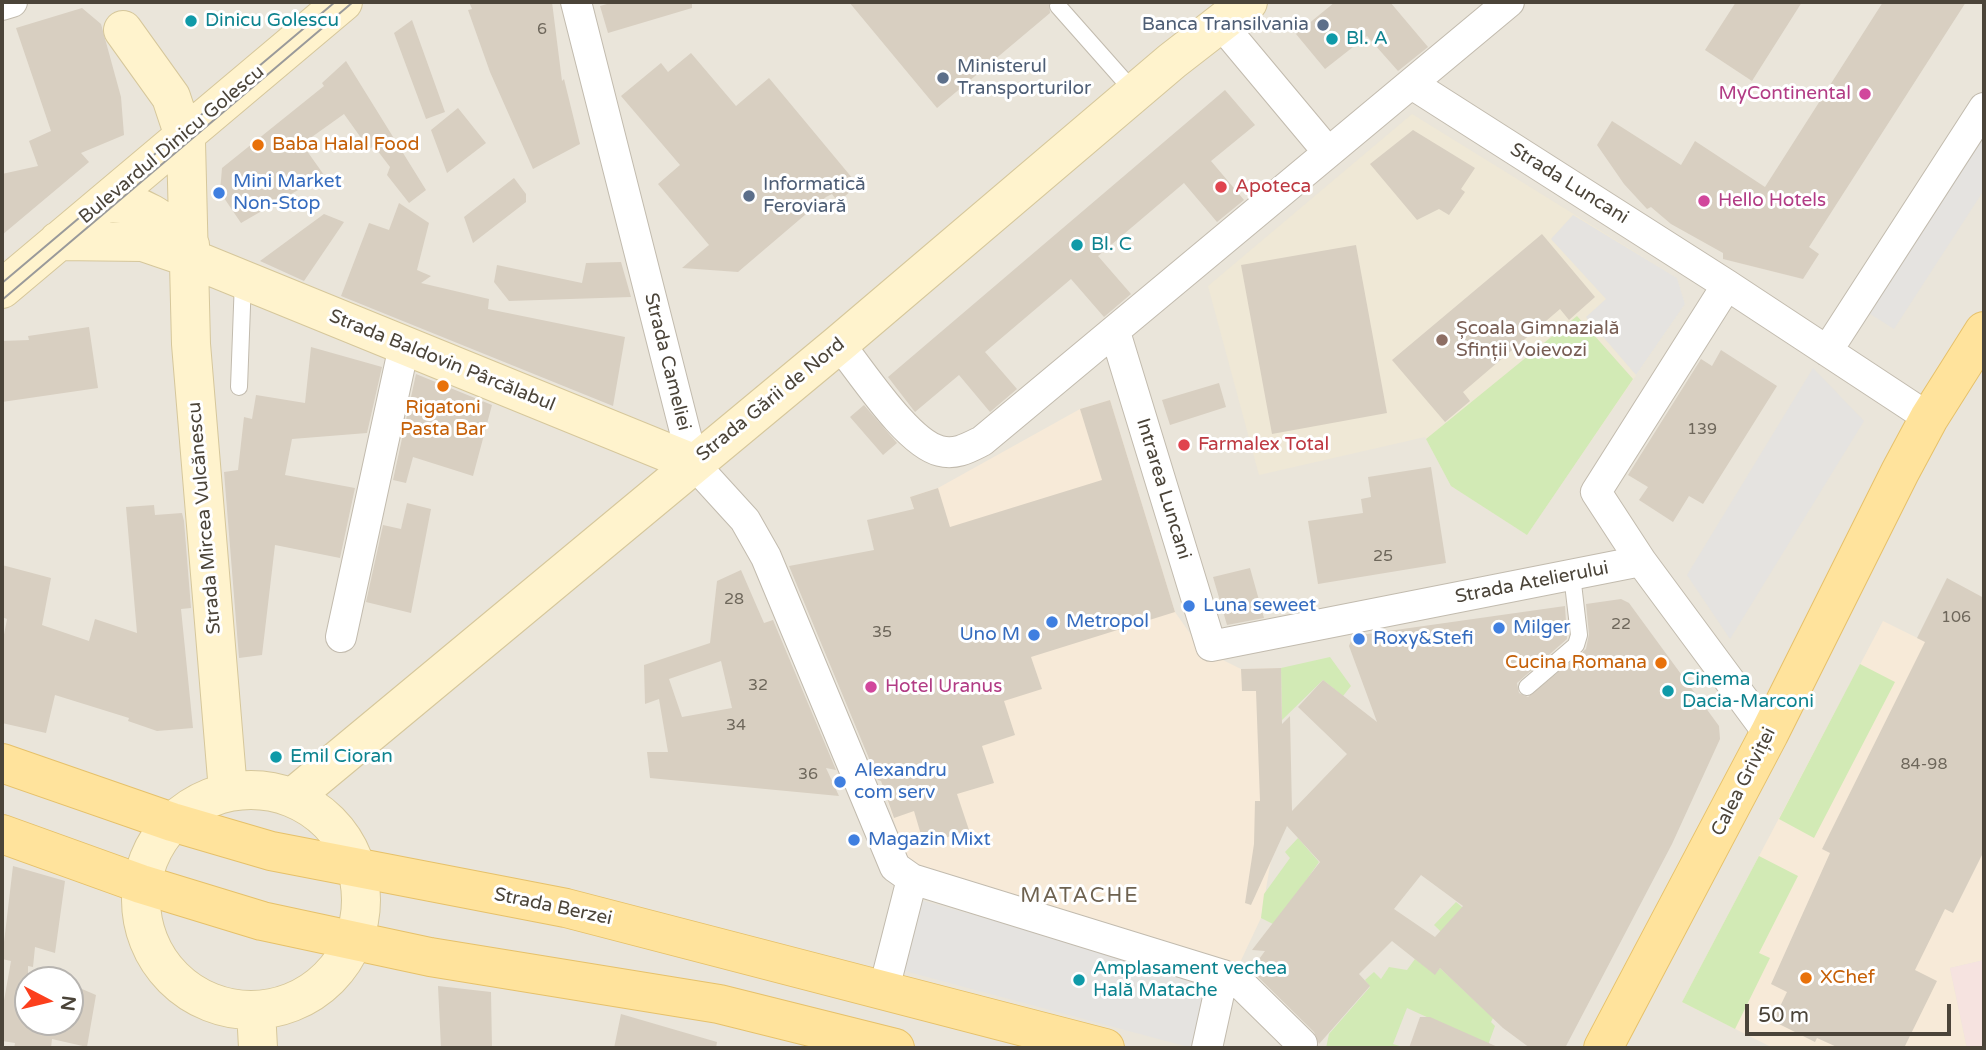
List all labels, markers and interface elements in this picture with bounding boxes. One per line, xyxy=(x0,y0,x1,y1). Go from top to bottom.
place label: Dinicu Golescu xyxy=(205,10,339,32)
marker: Dinicu Golescu xyxy=(183,13,199,29)
place label: Banca Transilvania xyxy=(1142,14,1309,36)
marker: Banca Transilvania xyxy=(1315,17,1331,33)
house number: 6 xyxy=(537,20,547,40)
place label: Bl. A xyxy=(1346,28,1388,50)
marker: Bl. A xyxy=(1324,31,1340,47)
place label: Ministerul Transporturilor xyxy=(957,56,1091,100)
street label: Bulevardul Dinicu Golescu xyxy=(75,61,269,229)
marker: Ministerul Transporturilor xyxy=(935,70,951,86)
place label: MyContinental xyxy=(1718,83,1851,105)
marker: MyContinental xyxy=(1857,86,1873,102)
place label: Baba Halal Food xyxy=(272,134,419,156)
marker: Baba Halal Food xyxy=(250,137,266,153)
street label: Strada Luncani xyxy=(1506,138,1632,230)
place label: Mini Market Non-Stop xyxy=(233,171,342,215)
place label: Informatică Feroviară xyxy=(763,174,866,218)
place label: Apoteca xyxy=(1235,176,1311,198)
marker: Apoteca xyxy=(1213,179,1229,195)
marker: Mini Market Non-Stop xyxy=(211,185,227,201)
marker: Informatică Feroviară xyxy=(741,188,757,204)
place label: Hello Hotels xyxy=(1718,190,1826,212)
marker: Hello Hotels xyxy=(1696,193,1712,209)
place label: Bl. C xyxy=(1091,234,1132,256)
marker: Bl. C xyxy=(1069,237,1085,253)
street label: Strada Cameliei xyxy=(639,291,695,433)
street label: Strada Baldovin Pârcălabul xyxy=(326,305,558,417)
place label: Școala Gimnazială Sfinții Voievozi xyxy=(1456,318,1619,362)
marker: Școala Gimnazială Sfinții Voievozi xyxy=(1434,332,1450,348)
street label: Strada Gării de Nord xyxy=(692,333,850,467)
marker: Rigatoni Pasta Bar xyxy=(435,378,451,394)
place label: Rigatoni Pasta Bar xyxy=(400,397,486,441)
street label: Strada Mircea Vulcănescu xyxy=(183,401,227,635)
street label: Intrarea Luncani xyxy=(1131,416,1195,562)
house number: 139 xyxy=(1687,420,1717,440)
place label: Farmalex Total xyxy=(1198,434,1329,456)
marker: Farmalex Total xyxy=(1176,437,1192,453)
house number: 25 xyxy=(1373,547,1393,567)
street label: Strada Atelierului xyxy=(1453,557,1611,609)
house number: 28 xyxy=(724,590,744,610)
place label: Luna seweet xyxy=(1203,595,1316,617)
marker: Luna seweet xyxy=(1181,598,1197,614)
house number: 106 xyxy=(1941,608,1971,628)
place label: Metropol xyxy=(1066,611,1149,633)
marker: Metropol xyxy=(1044,614,1060,630)
house number: 22 xyxy=(1611,615,1631,635)
place label: Milger xyxy=(1513,617,1571,639)
marker: Milger xyxy=(1491,620,1507,636)
house number: 35 xyxy=(872,623,892,643)
place label: Uno M xyxy=(960,624,1020,646)
marker: Uno M xyxy=(1026,627,1042,643)
place label: Roxy&Stefi xyxy=(1373,628,1474,650)
marker: Roxy&Stefi xyxy=(1351,631,1367,647)
place label: Cucina Romana xyxy=(1505,652,1647,674)
marker: Cucina Romana xyxy=(1653,655,1669,671)
place label: Cinema Dacia-Marconi xyxy=(1682,669,1814,713)
house number: 32 xyxy=(748,676,768,696)
place label: Hotel Uranus xyxy=(885,676,1002,698)
marker: Hotel Uranus xyxy=(863,679,879,695)
marker: Cinema Dacia-Marconi xyxy=(1660,683,1676,699)
house number: 34 xyxy=(726,716,746,736)
street label: Calea Griviței xyxy=(1707,724,1781,840)
place label: Emil Cioran xyxy=(290,746,393,768)
marker: Emil Cioran xyxy=(268,749,284,765)
house number: 84-98 xyxy=(1901,755,1947,775)
place label: Alexandru com serv xyxy=(854,760,947,804)
house number: 36 xyxy=(798,765,818,785)
marker: Alexandru com serv xyxy=(832,774,848,790)
place label: Magazin Mixt xyxy=(868,829,991,851)
marker: Magazin Mixt xyxy=(846,832,862,848)
street label: Strada Berzei xyxy=(492,883,614,931)
district label: MATACHE xyxy=(1021,883,1139,909)
place label: Amplasament vechea Hală Matache xyxy=(1093,958,1287,1002)
north arrow xyxy=(14,966,84,1036)
place label: XChef xyxy=(1820,967,1875,989)
marker: XChef xyxy=(1798,970,1814,986)
marker: Amplasament vechea Hală Matache xyxy=(1071,972,1087,988)
scale bar xyxy=(1748,990,1954,1034)
text: N xyxy=(56,994,80,1012)
text: 50 m xyxy=(1758,1003,1809,1028)

